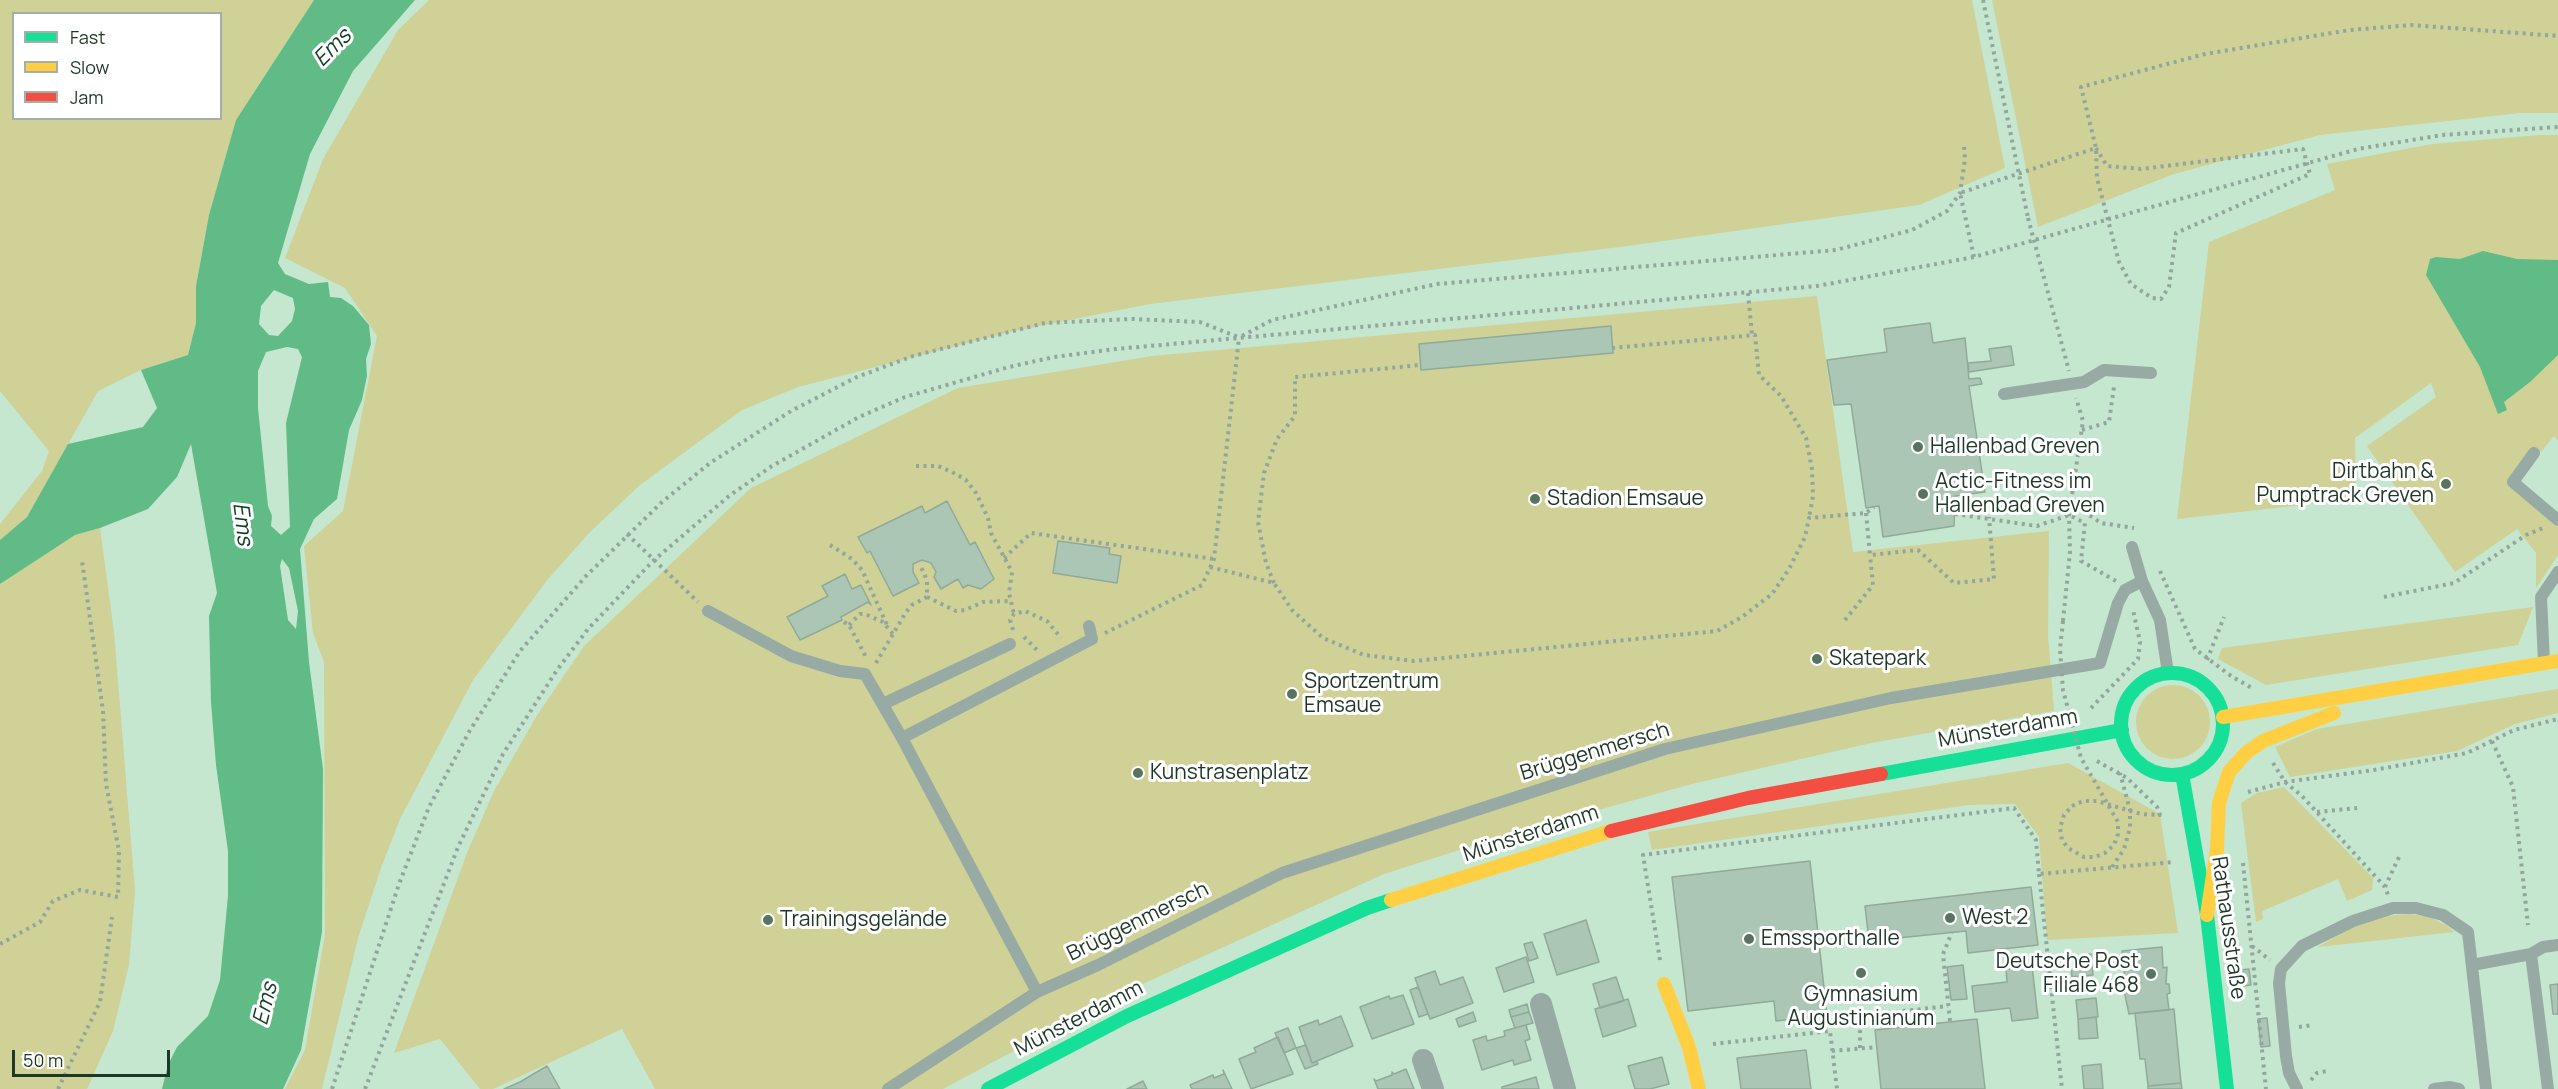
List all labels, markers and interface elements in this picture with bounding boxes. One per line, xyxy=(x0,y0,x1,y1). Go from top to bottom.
legend xyxy=(12,12,222,120)
water label: Ems xyxy=(309,24,357,72)
text: Fast xyxy=(70,25,105,49)
text: Slow xyxy=(70,55,109,79)
text: Jam xyxy=(70,85,104,109)
place label: Hallenbad Greven xyxy=(1930,434,2100,460)
marker: Hallenbad Greven xyxy=(1911,440,1925,454)
place label: Dirtbahn & Pumptrack Greven xyxy=(2256,459,2434,509)
place label: Actic-Fitness im Hallenbad Greven xyxy=(1935,469,2105,519)
marker: Dirtbahn & Pumptrack Greven xyxy=(2439,477,2453,491)
place label: Stadion Emsaue xyxy=(1547,486,1704,512)
marker: Actic-Fitness im Hallenbad Greven xyxy=(1916,487,1930,501)
marker: Stadion Emsaue xyxy=(1528,492,1542,506)
water label: Ems xyxy=(226,501,258,547)
place label: Skatepark xyxy=(1829,646,1926,672)
marker: Skatepark xyxy=(1810,652,1824,666)
place label: Sportzentrum Emsaue xyxy=(1304,669,1439,719)
marker: Sportzentrum Emsaue xyxy=(1285,687,1299,701)
street label: Münsterdamm xyxy=(1936,704,2080,754)
street label: Brüggenmersch xyxy=(1517,717,1673,787)
place label: Kunstrasenplatz xyxy=(1150,760,1309,786)
marker: Kunstrasenplatz xyxy=(1131,766,1145,780)
street label: Münsterdamm xyxy=(1460,800,1602,868)
street label: Rathausstraße xyxy=(2205,855,2251,1001)
street label: Brüggenmersch xyxy=(1063,877,1213,967)
place label: West 2 xyxy=(1962,905,2028,931)
place label: Trainingsgelände xyxy=(780,907,947,933)
marker: West 2 xyxy=(1943,911,1957,925)
marker: Trainingsgelände xyxy=(761,913,775,927)
place label: Emssporthalle xyxy=(1761,926,1900,952)
marker: Emssporthalle xyxy=(1742,932,1756,946)
place label: Deutsche Post Filiale 468 xyxy=(1996,949,2139,999)
marker: Gymnasium Augustinianum xyxy=(1854,966,1868,980)
marker: Deutsche Post Filiale 468 xyxy=(2144,967,2158,981)
street label: Münsterdamm xyxy=(1010,976,1148,1062)
water label: Ems xyxy=(248,980,284,1028)
place label: Gymnasium Augustinianum xyxy=(1788,982,1934,1032)
scale bar xyxy=(15,1038,172,1076)
text: 50 m xyxy=(23,1048,63,1072)

